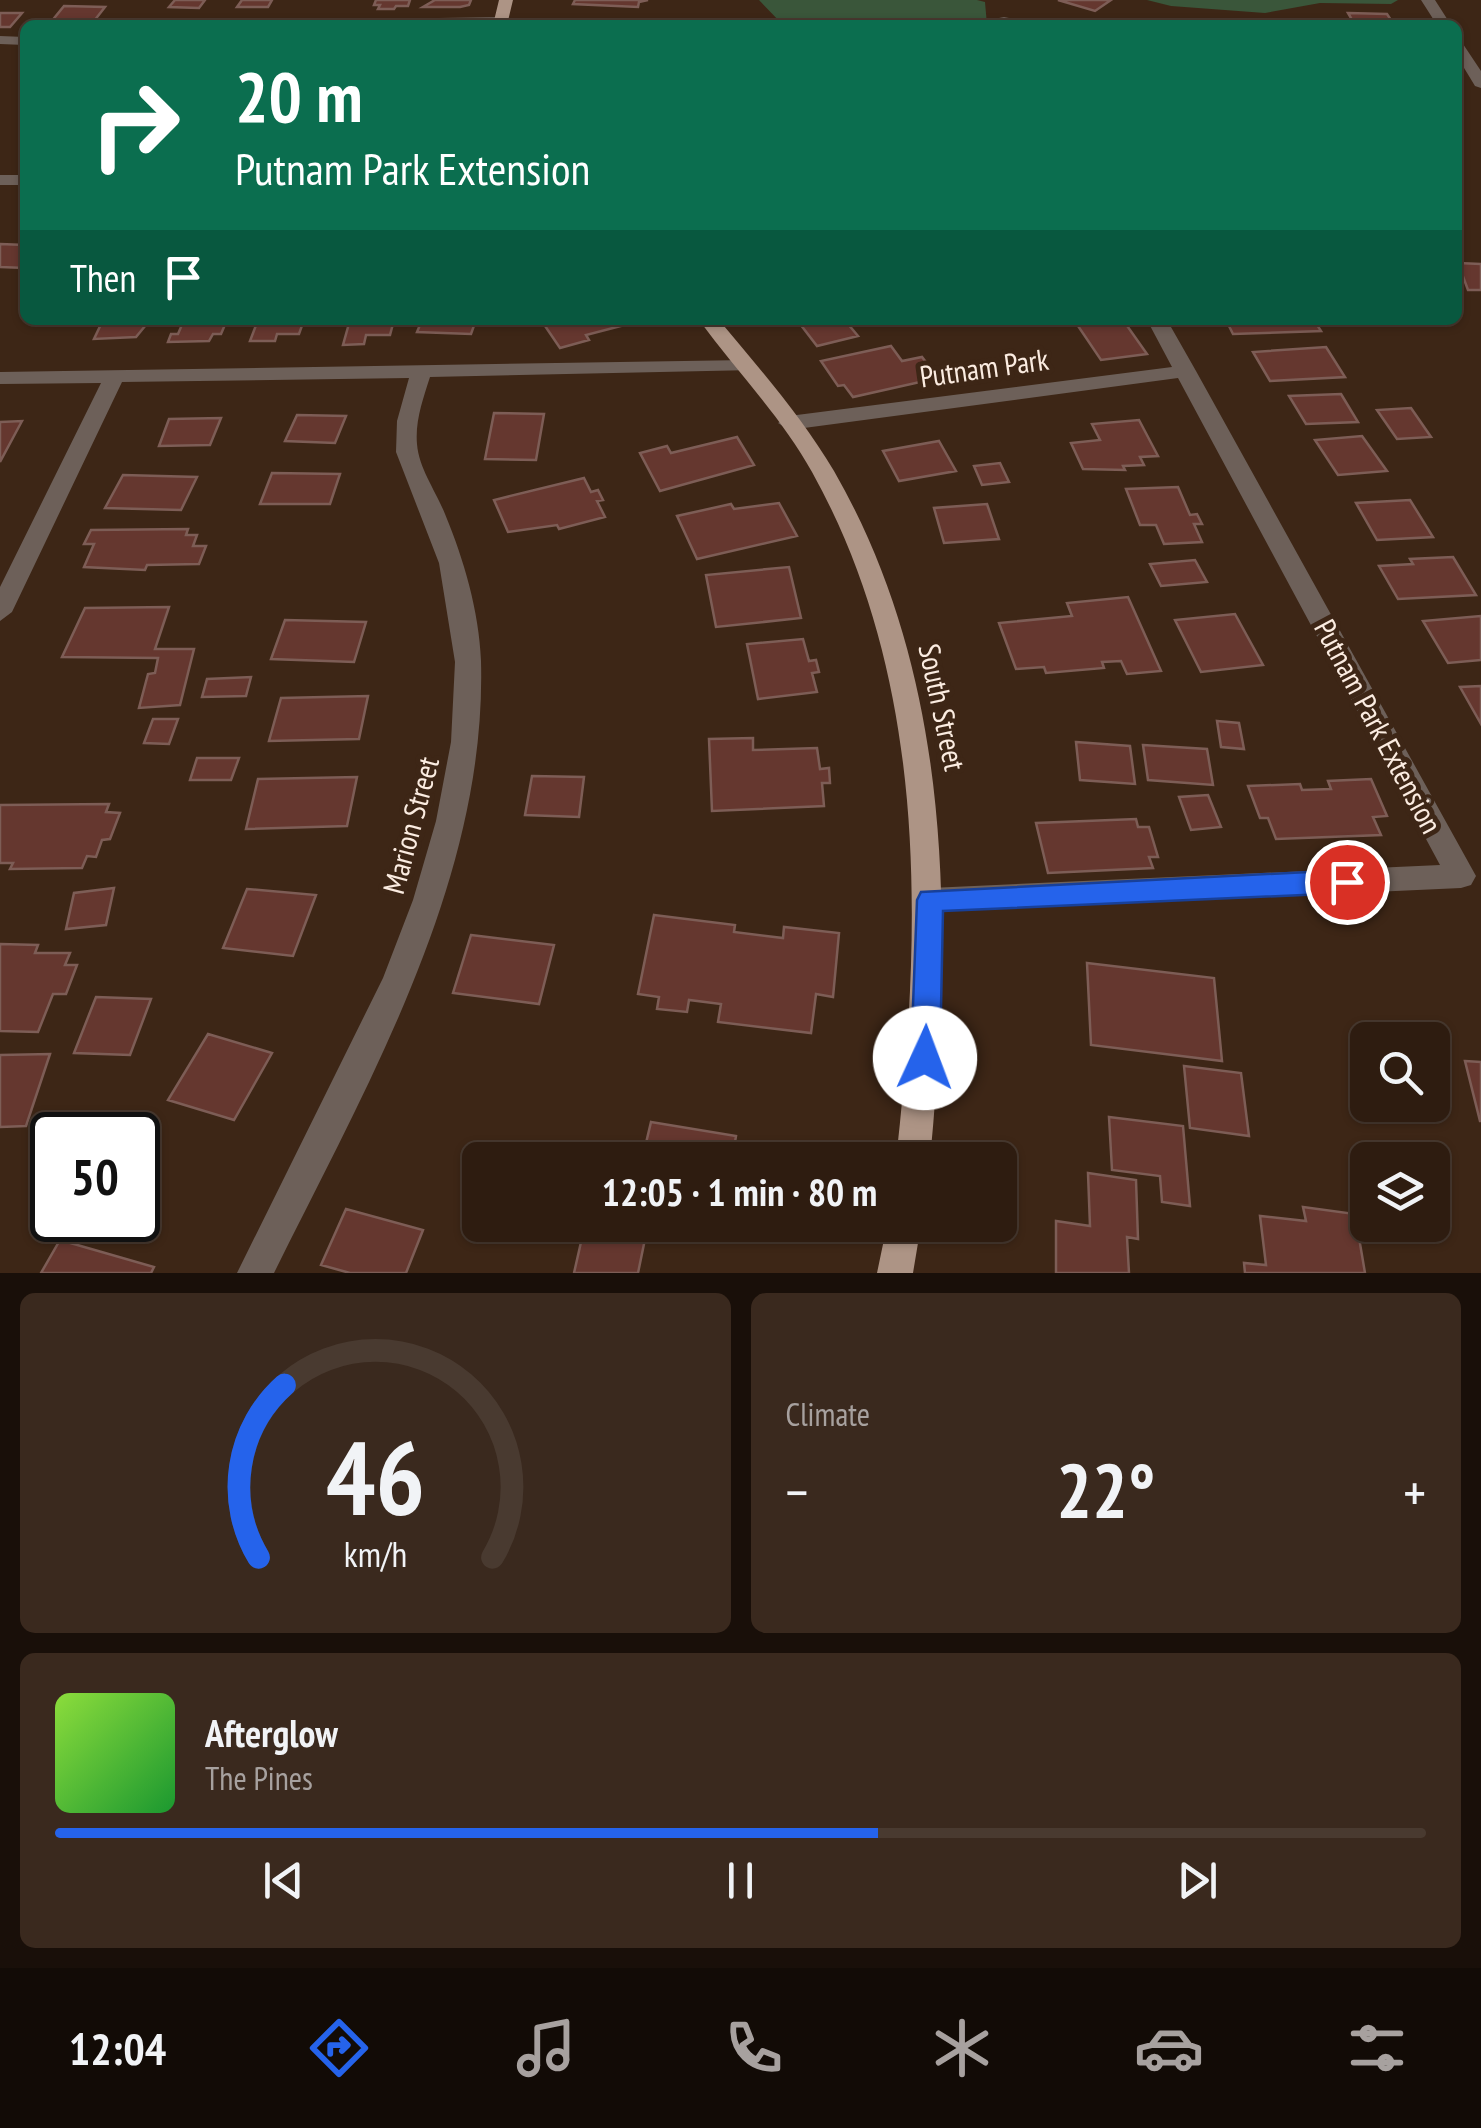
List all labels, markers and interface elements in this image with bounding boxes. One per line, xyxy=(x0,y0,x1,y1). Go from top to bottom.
text: 20 m xyxy=(235,51,363,141)
icon: right xyxy=(70,60,200,190)
text: Putnam Park Extension xyxy=(235,139,590,197)
icon: arrive xyxy=(156,250,211,305)
text: Then xyxy=(70,253,136,302)
street label: Putnam Park xyxy=(917,339,1051,395)
street label: Putnam Park Extension xyxy=(1306,612,1452,840)
street label: South Street xyxy=(911,640,976,775)
street label: Marion Street xyxy=(373,751,447,898)
pin xyxy=(1305,840,1390,925)
icon: arrive xyxy=(1320,855,1375,910)
position arrow xyxy=(873,1006,977,1110)
map controls xyxy=(1350,1022,1450,1242)
button: search xyxy=(1350,1022,1450,1122)
speed limit sign: 50 xyxy=(30,1112,160,1242)
button: layers xyxy=(1350,1142,1450,1242)
text: 12:05 · 1 min · 80 m xyxy=(602,1167,877,1216)
text: Climate xyxy=(786,1393,870,1435)
text: 46 xyxy=(326,1409,425,1544)
text: 22° xyxy=(1056,1442,1155,1539)
text: − xyxy=(786,1456,808,1527)
text: + xyxy=(1403,1456,1426,1527)
text: km/h xyxy=(344,1531,407,1577)
text: Afterglow xyxy=(205,1708,338,1757)
text: The Pines xyxy=(205,1757,313,1799)
icon: previous xyxy=(256,1853,311,1908)
icon: pause xyxy=(713,1853,768,1908)
icon: next xyxy=(1170,1853,1225,1908)
icon: directions xyxy=(304,2013,374,2083)
icon: music xyxy=(511,2013,581,2083)
icon: phone xyxy=(719,2013,789,2083)
icon: climate xyxy=(927,2013,997,2083)
icon: car xyxy=(1134,2013,1204,2083)
icon: filters xyxy=(1342,2013,1412,2083)
text: 12:04 xyxy=(69,2019,166,2077)

